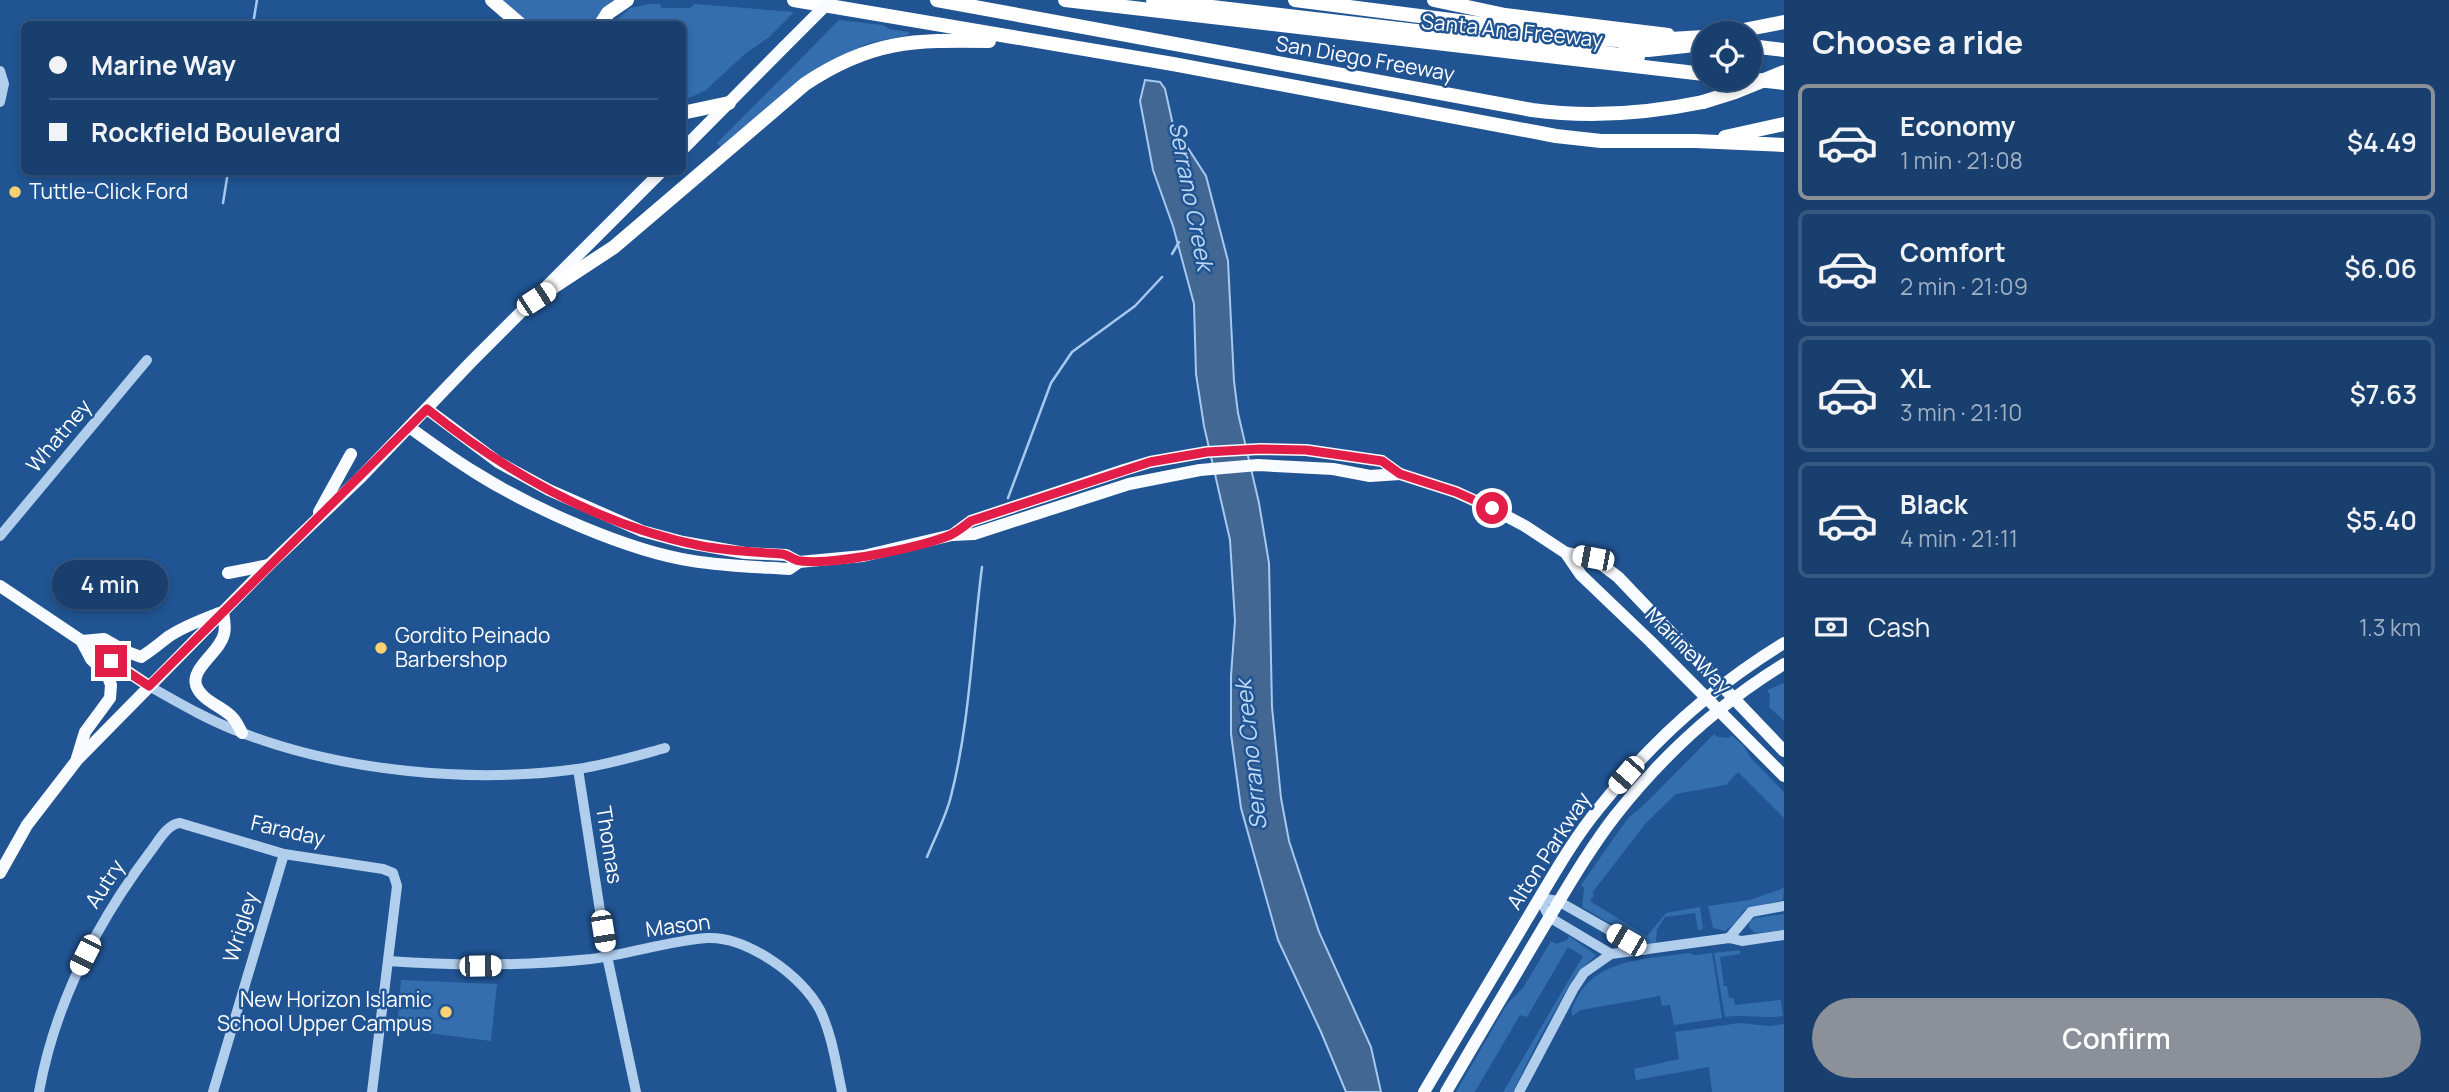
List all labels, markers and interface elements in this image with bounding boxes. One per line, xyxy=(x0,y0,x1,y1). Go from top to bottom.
street label: Santa Ana Freeway xyxy=(1420,7,1604,53)
text: Choose a ride xyxy=(1812,20,2023,64)
map controls xyxy=(1692,21,1762,91)
button: locate xyxy=(1692,21,1762,91)
street label: San Diego Freeway xyxy=(1273,28,1457,88)
text: Marine Way xyxy=(91,47,236,83)
text: Economy xyxy=(1900,108,2015,144)
icon: car xyxy=(1816,111,1879,174)
text: Rockfield Boulevard xyxy=(91,114,341,150)
water label: Serrano Creek xyxy=(1162,119,1223,277)
text: $4.49 xyxy=(2347,124,2417,160)
text: 1 min · 21:08 xyxy=(1900,144,2023,176)
place label: Tuttle-Click Ford xyxy=(29,177,188,205)
marker: Tuttle-Click Ford xyxy=(7,184,23,200)
text: Comfort xyxy=(1900,234,2006,270)
icon: car xyxy=(1816,237,1879,300)
text: $6.06 xyxy=(2345,250,2417,286)
text: 2 min · 21:09 xyxy=(1900,270,2028,302)
car xyxy=(513,279,560,319)
text: XL xyxy=(1900,360,1931,396)
icon: car xyxy=(1816,363,1879,426)
text: $7.63 xyxy=(2350,376,2417,412)
street label: Whatney xyxy=(19,393,97,478)
text: 3 min · 21:10 xyxy=(1900,396,2022,428)
text: Black xyxy=(1900,486,1968,522)
icon: car xyxy=(1816,489,1879,552)
route start xyxy=(1476,492,1508,524)
text: $5.40 xyxy=(2346,502,2417,538)
text: 4 min · 21:11 xyxy=(1900,522,2018,554)
car xyxy=(1571,544,1616,572)
callout: 4 min xyxy=(53,560,169,608)
text: 4 min xyxy=(81,568,139,600)
street label: Marine Way xyxy=(1639,601,1738,700)
icon: cash xyxy=(1812,608,1850,646)
text: Cash xyxy=(1868,609,1930,645)
text: 1.3 km xyxy=(2359,611,2421,643)
place label: Gordito Peinado Barbershop xyxy=(395,621,550,673)
marker: Gordito Peinado Barbershop xyxy=(373,640,389,656)
route end xyxy=(95,645,127,677)
water label: Serrano Creek xyxy=(1226,675,1274,832)
car xyxy=(1605,752,1648,798)
street label: Alton Parkway xyxy=(1500,786,1597,915)
street label: Thomas xyxy=(590,804,630,886)
street label: Faraday xyxy=(248,808,328,852)
street label: Autry xyxy=(78,854,130,913)
street label: Wrigley xyxy=(216,888,264,966)
street label: Mason xyxy=(644,907,712,943)
car xyxy=(590,909,617,953)
car xyxy=(1603,920,1650,960)
car xyxy=(67,932,104,978)
car xyxy=(459,955,502,977)
place label: New Horizon Islamic School Upper Campus xyxy=(217,985,432,1037)
button: Confirm xyxy=(1812,998,2421,1078)
marker: New Horizon Islamic School Upper Campus xyxy=(438,1004,454,1020)

